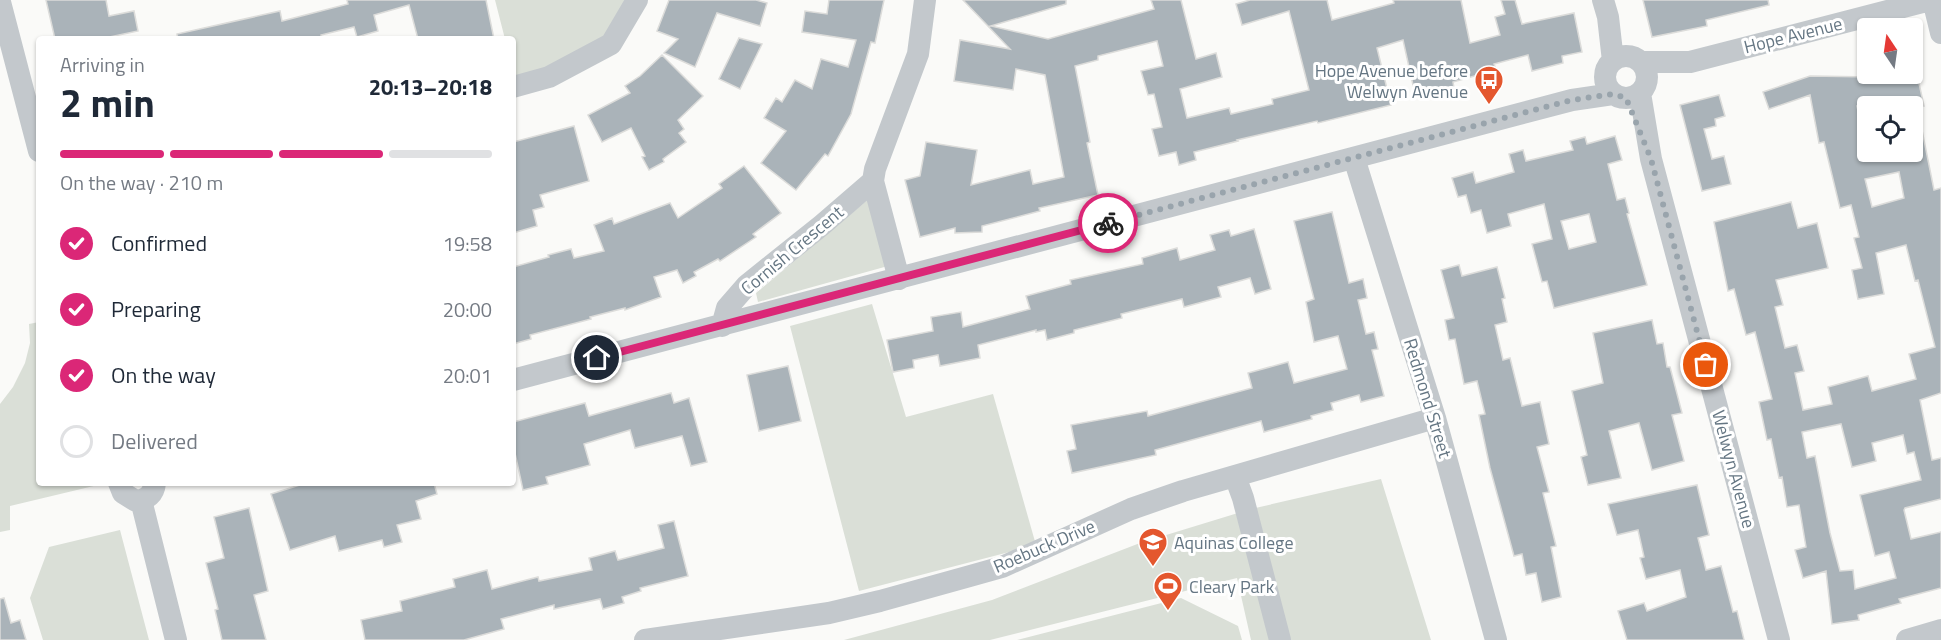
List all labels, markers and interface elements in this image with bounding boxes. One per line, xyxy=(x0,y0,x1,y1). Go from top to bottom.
street label: Hope Avenue xyxy=(1741,10,1845,60)
north arrow xyxy=(1857,18,1923,84)
map controls xyxy=(1857,18,1923,162)
text: Arriving in xyxy=(60,49,145,80)
place label: Hope Avenue before Welwyn Avenue xyxy=(1315,57,1468,105)
bus stop icon: Hope Avenue before Welwyn Avenue xyxy=(1473,64,1505,106)
text: 20:13–20:18 xyxy=(369,70,492,104)
text: 2 min xyxy=(60,73,155,132)
button: locate xyxy=(1857,96,1923,162)
text: On the way · 210 m xyxy=(60,167,223,198)
courier xyxy=(1078,193,1138,253)
street label: Cornish Crescent xyxy=(735,198,850,301)
icon: bike xyxy=(1092,207,1125,240)
text: Confirmed xyxy=(111,226,207,260)
icon: check xyxy=(60,227,93,260)
text: 19:58 xyxy=(443,228,492,259)
text: Preparing xyxy=(111,292,201,326)
icon: check xyxy=(60,293,93,326)
text: 20:00 xyxy=(443,294,492,325)
pin xyxy=(571,332,622,383)
street label: Redmond Street xyxy=(1397,335,1459,462)
pin xyxy=(1680,339,1731,390)
icon: home xyxy=(580,341,613,374)
icon: bag xyxy=(1689,348,1722,381)
text: On the way xyxy=(111,358,216,392)
icon: check xyxy=(60,359,93,392)
text: 20:01 xyxy=(443,360,492,391)
street label: Welwyn Avenue xyxy=(1705,407,1763,531)
text: Delivered xyxy=(111,424,198,458)
street label: Roebuck Drive xyxy=(989,512,1099,580)
school or university icon: Aquinas College xyxy=(1137,526,1169,568)
place label: Aquinas College xyxy=(1174,529,1293,556)
sports icon: Cleary Park xyxy=(1152,570,1184,612)
place label: Cleary Park xyxy=(1189,573,1275,600)

